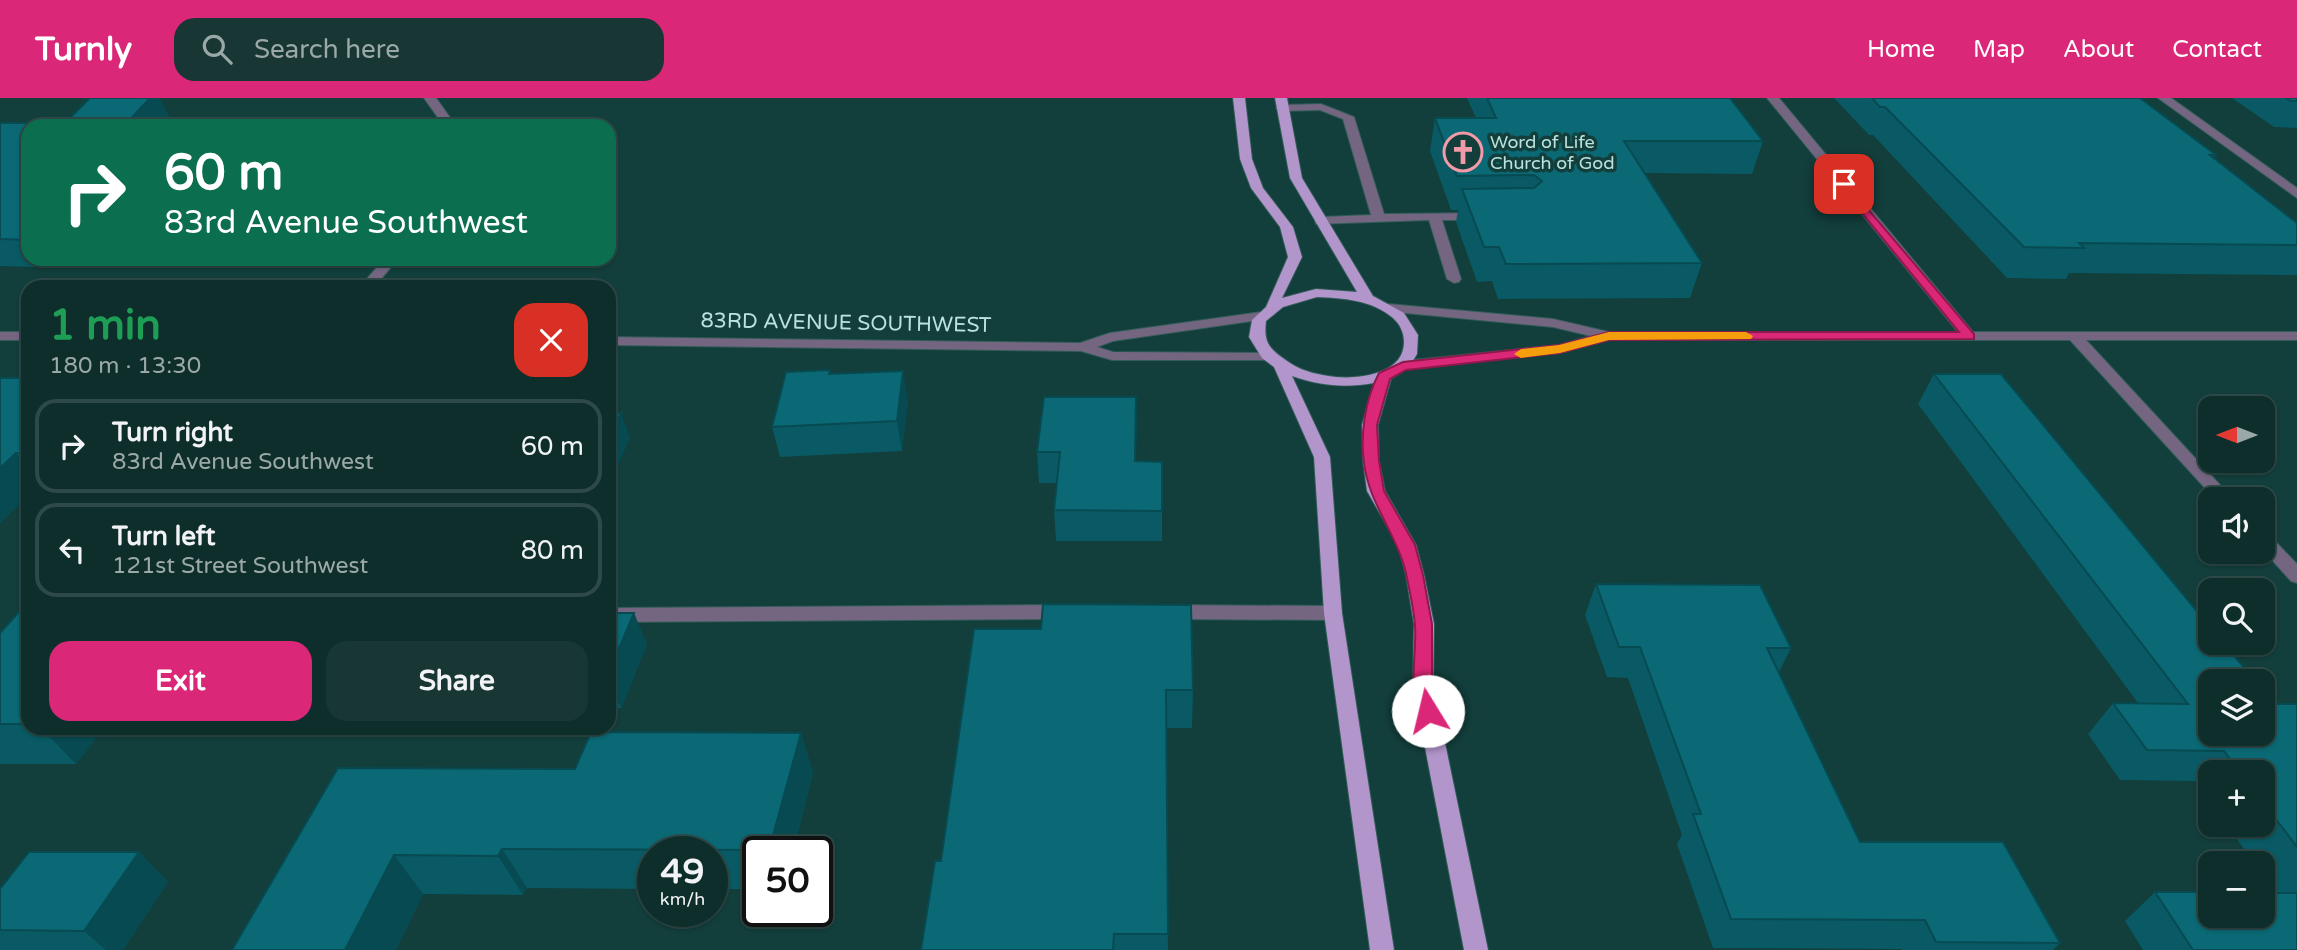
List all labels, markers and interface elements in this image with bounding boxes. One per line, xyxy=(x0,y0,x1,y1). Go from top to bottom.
search box xyxy=(174,18,664,81)
text: Turnly xyxy=(35,30,132,69)
icon: search xyxy=(198,30,236,68)
text: Search here xyxy=(254,34,400,65)
text: Home xyxy=(1867,35,1935,64)
text: Map xyxy=(1973,35,2025,64)
text: About xyxy=(2063,35,2134,64)
text: Contact xyxy=(2172,35,2262,64)
church icon: Word of Life Church of God xyxy=(1442,131,1484,173)
place label: Word of Life Church of God xyxy=(1490,131,1615,174)
text: 60 m xyxy=(164,144,283,203)
icon: right xyxy=(49,147,140,238)
pin xyxy=(1814,154,1874,214)
icon: arrive xyxy=(1825,165,1863,203)
text: 83rd Avenue Southwest xyxy=(164,204,528,242)
text: 1 min xyxy=(49,300,161,351)
button: close xyxy=(514,303,588,377)
street label: 83RD AVENUE SOUTHWEST xyxy=(700,308,992,338)
text: 180 m · 13:30 xyxy=(49,352,201,380)
north arrow xyxy=(2198,396,2275,472)
map controls xyxy=(2198,396,2275,928)
text: Turn right xyxy=(112,417,233,448)
icon: right xyxy=(53,427,91,465)
text: 60 m xyxy=(521,431,584,462)
text: 83rd Avenue Southwest xyxy=(112,448,374,476)
button: sound xyxy=(2198,487,2275,564)
text: Turn left xyxy=(112,521,215,552)
icon: left xyxy=(53,531,91,569)
text: 80 m xyxy=(521,535,584,566)
text: 121st Street Southwest xyxy=(112,552,368,580)
button: search xyxy=(2198,578,2275,655)
button: Exit xyxy=(49,641,312,721)
button: Share xyxy=(326,641,588,721)
button: layers xyxy=(2198,669,2275,746)
position arrow xyxy=(1391,674,1465,748)
button: + xyxy=(2198,760,2275,837)
speed limit sign: 50 xyxy=(742,836,833,927)
text: 49 xyxy=(661,851,704,893)
button: − xyxy=(2198,851,2275,928)
text: km/h xyxy=(660,888,705,910)

